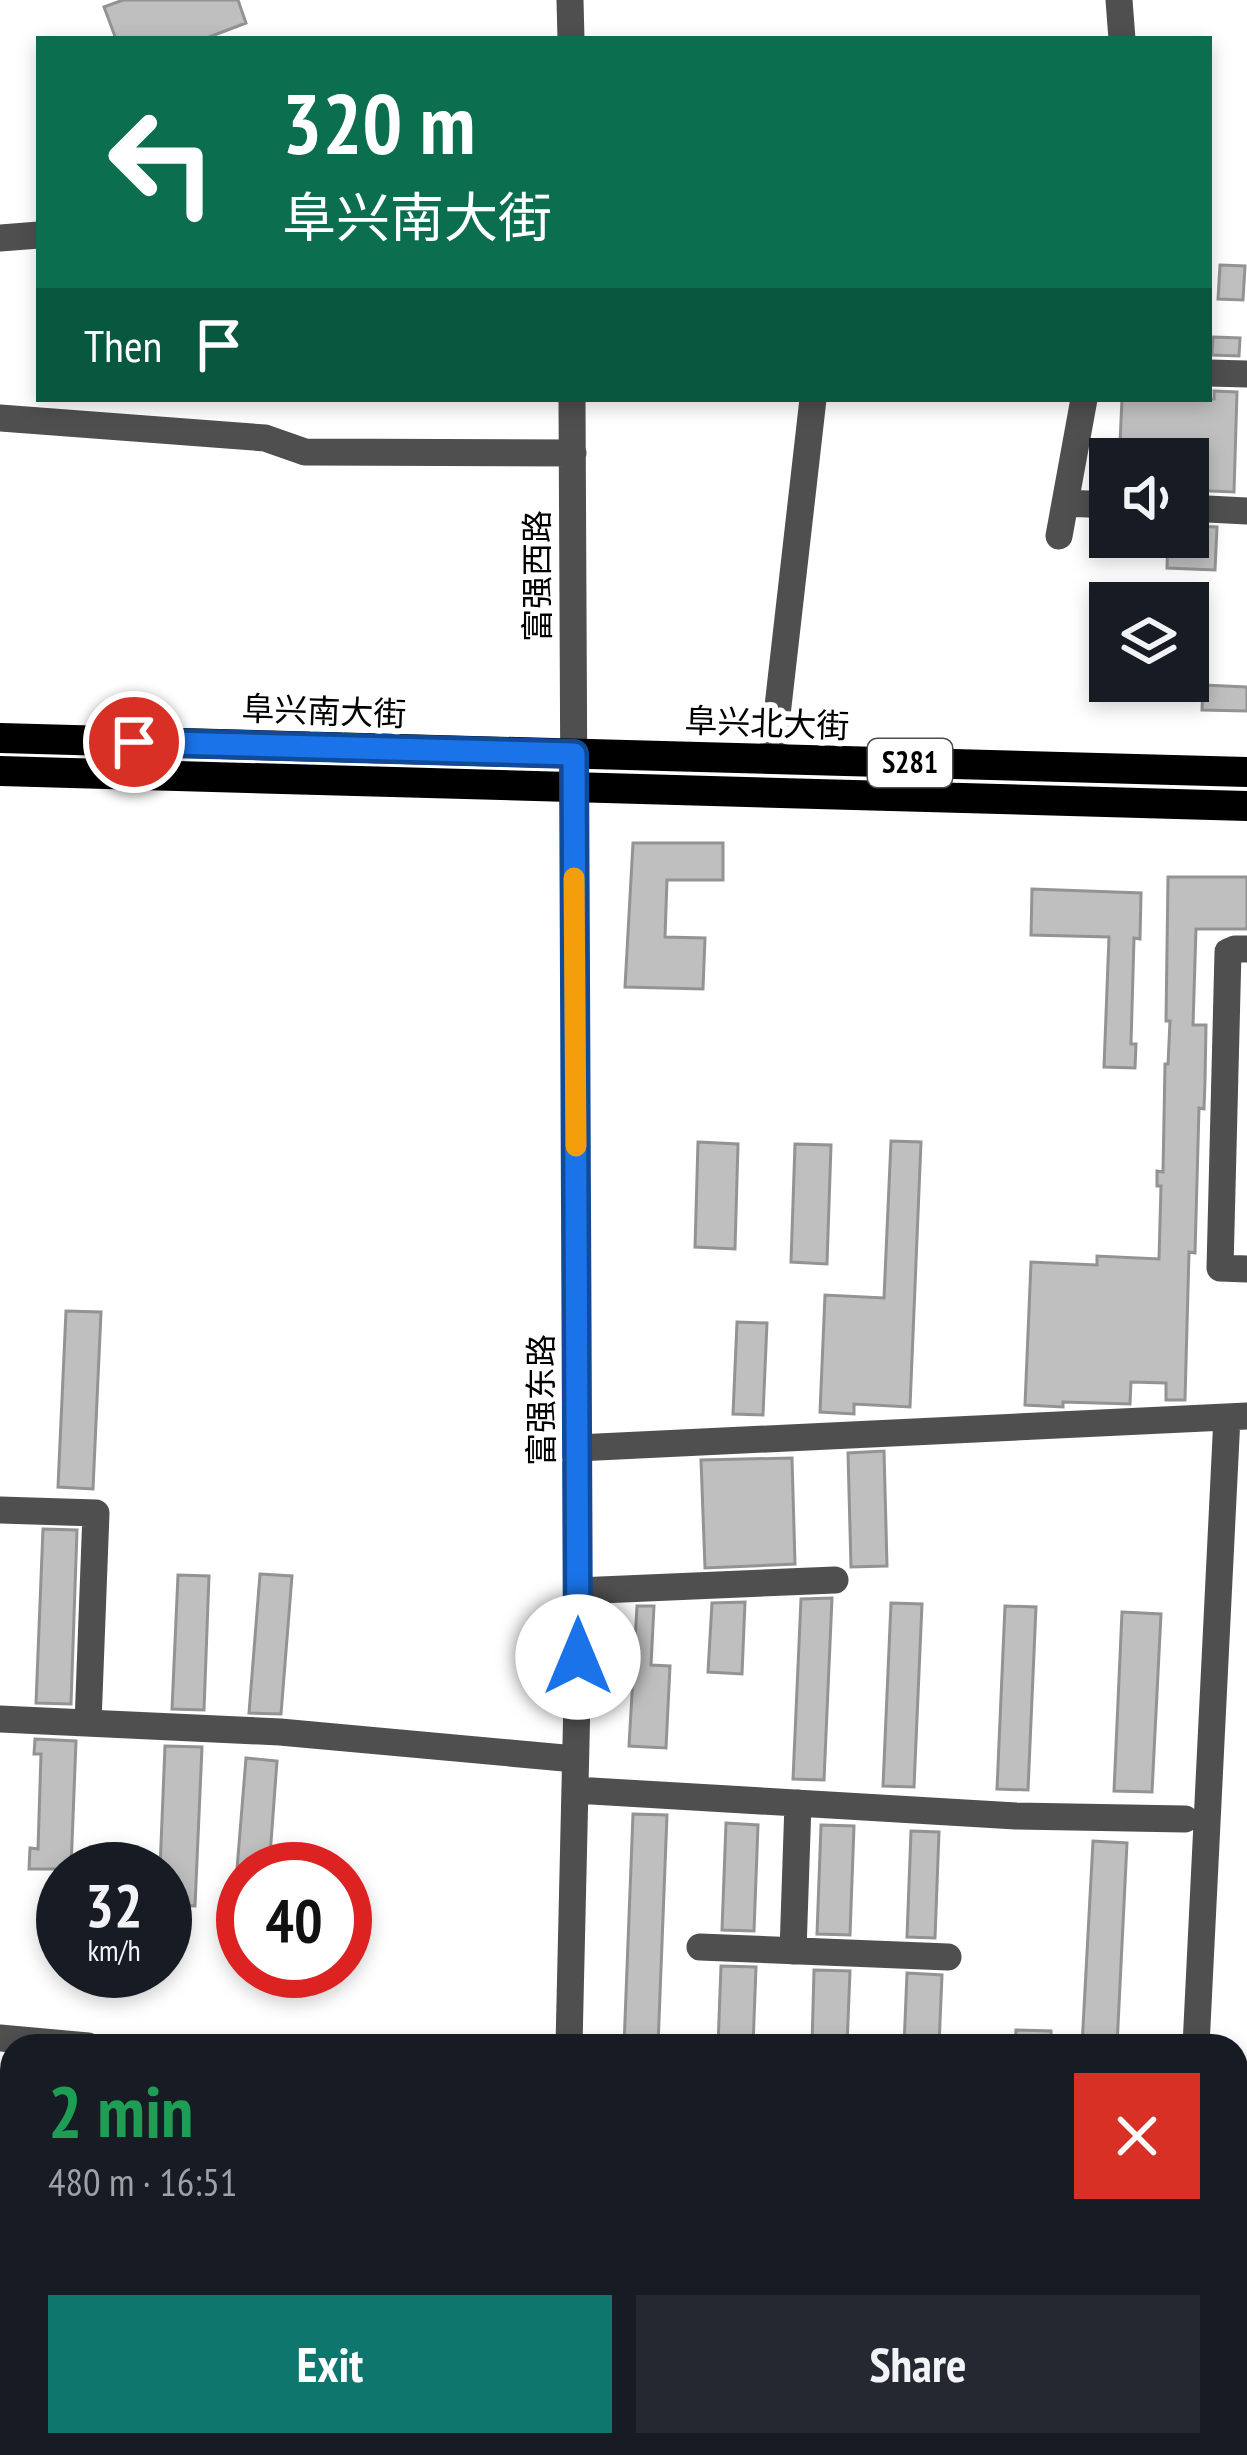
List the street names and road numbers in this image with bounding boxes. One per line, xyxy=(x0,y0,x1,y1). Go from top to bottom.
street label: 富强西路 xyxy=(515,510,558,642)
street label: 阜兴南大街 xyxy=(241,686,407,735)
street label: 阜兴北大街 xyxy=(684,698,850,747)
road number: S281 xyxy=(868,739,952,787)
street label: 富强东路 xyxy=(519,1334,562,1466)

